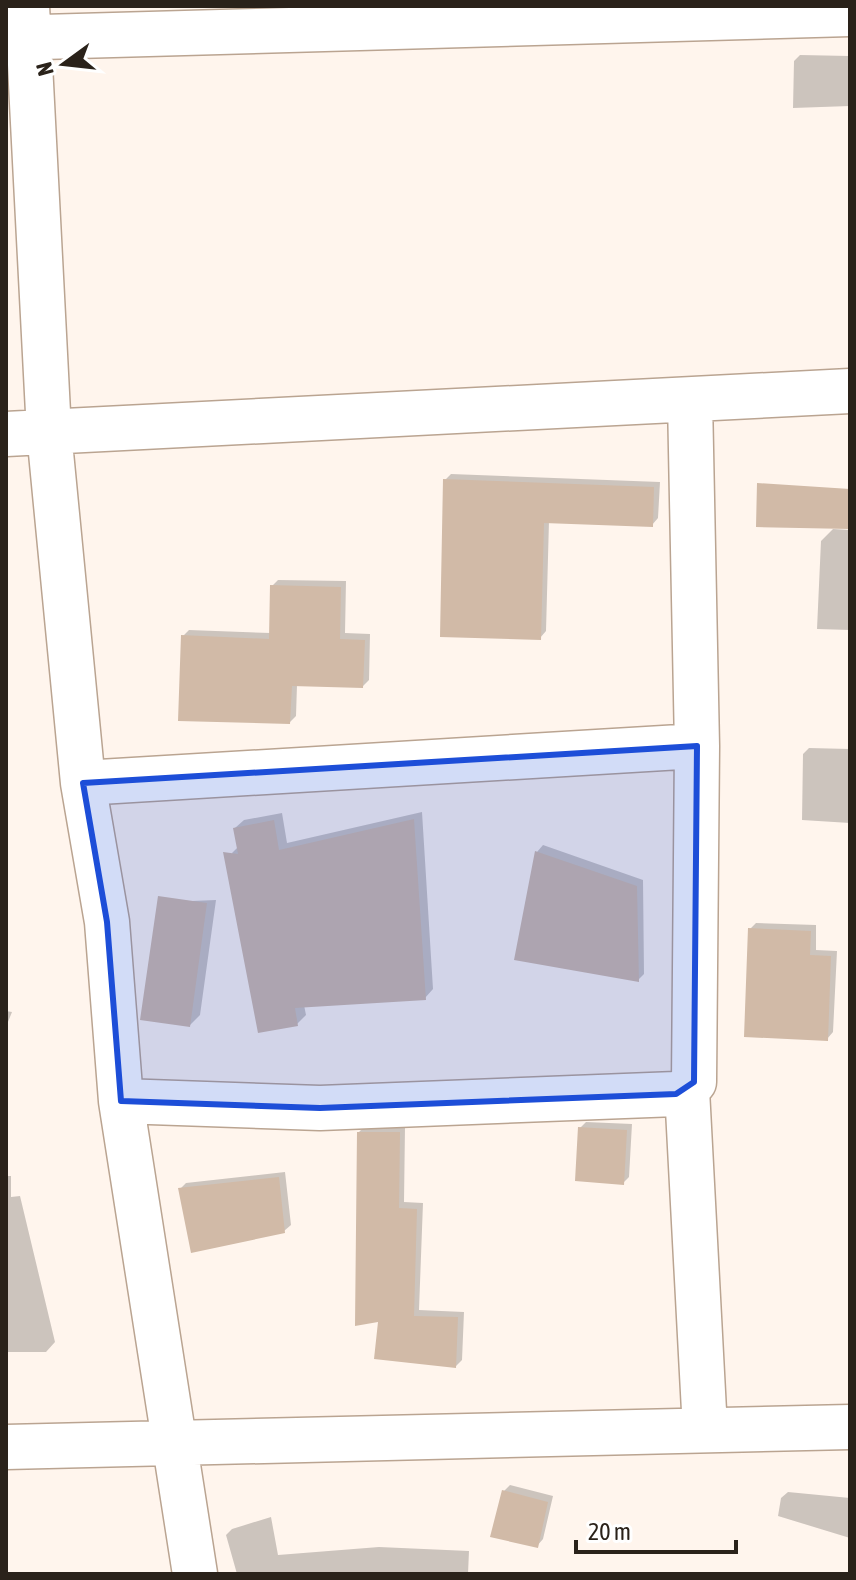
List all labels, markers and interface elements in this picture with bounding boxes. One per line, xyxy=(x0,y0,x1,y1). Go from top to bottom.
north arrow xyxy=(24,24,104,104)
text: N xyxy=(30,60,59,79)
scale bar xyxy=(576,1504,736,1554)
text: 20 m xyxy=(588,1518,631,1545)

